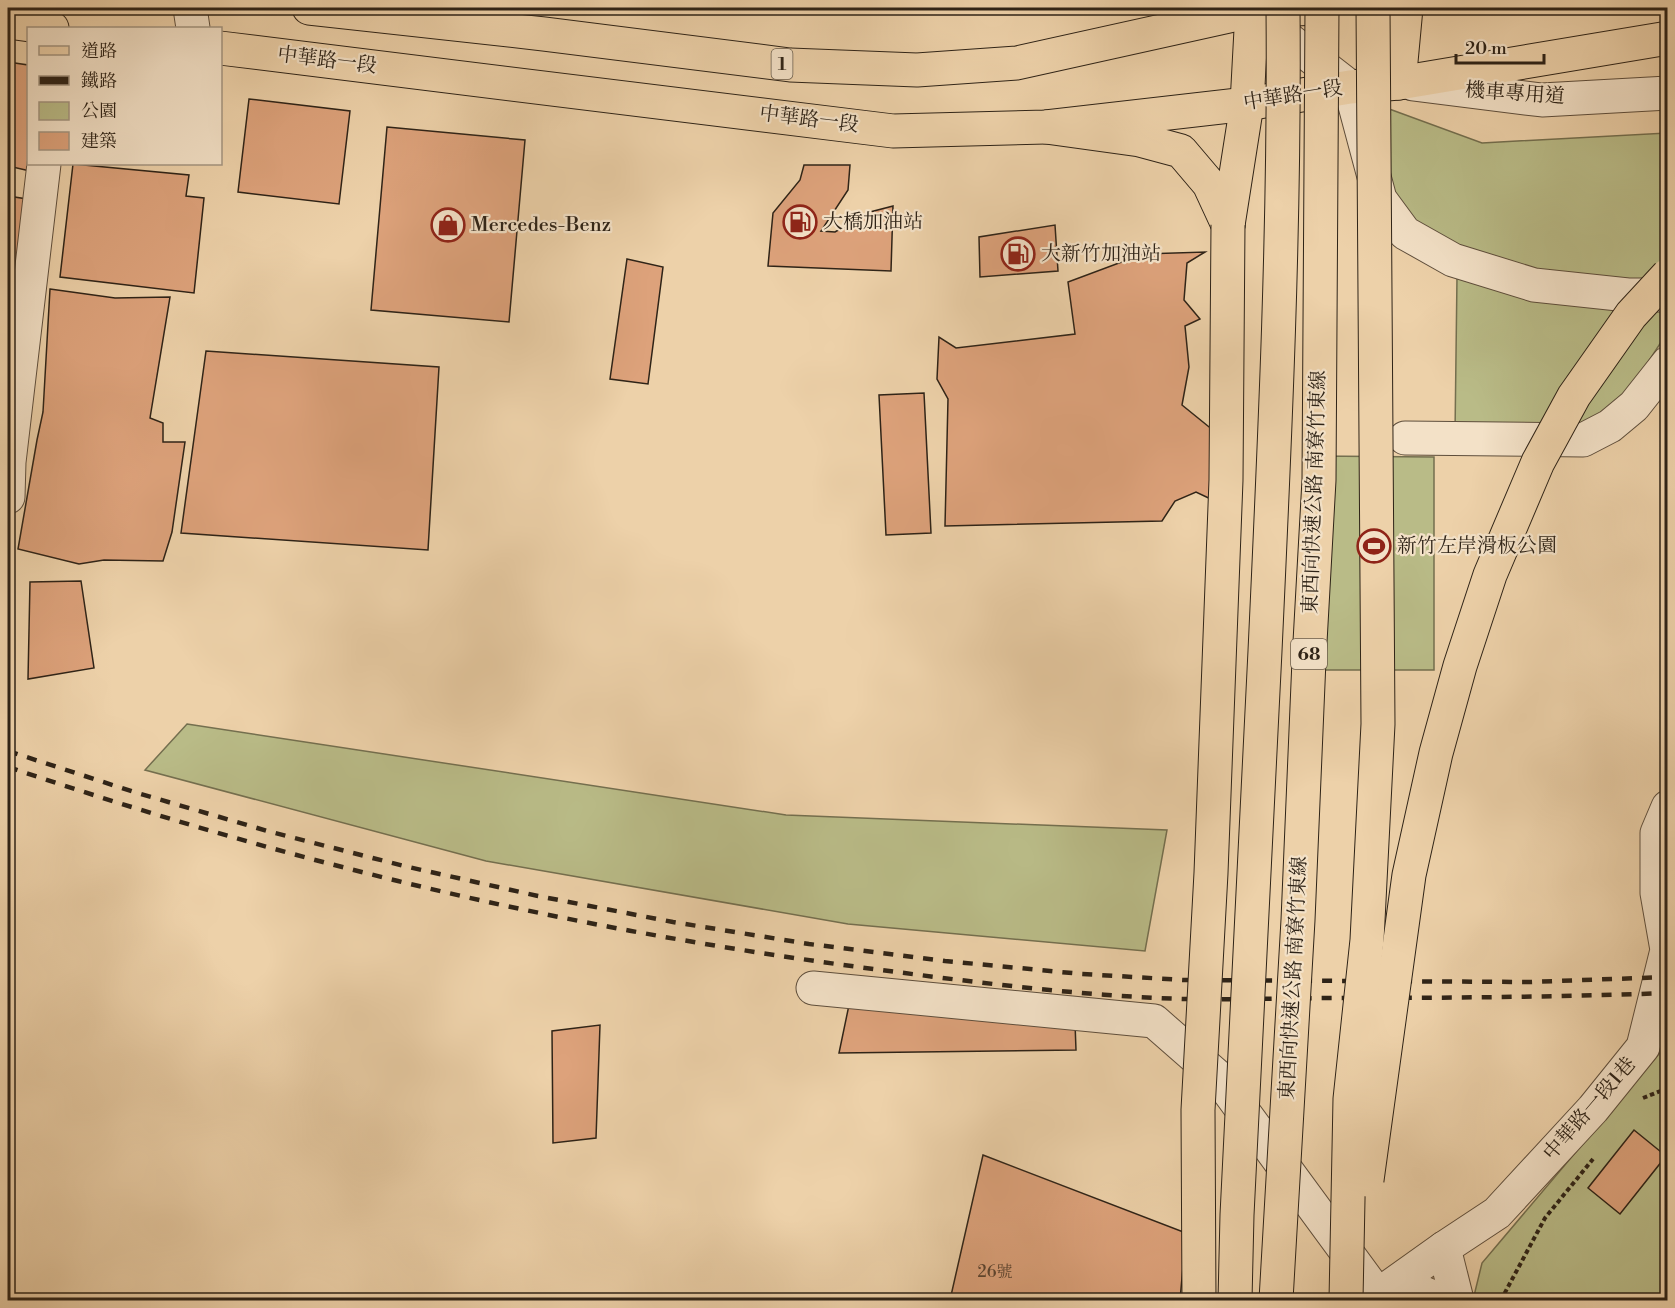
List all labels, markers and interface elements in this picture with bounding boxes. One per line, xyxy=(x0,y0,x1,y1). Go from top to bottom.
legend xyxy=(27,27,222,165)
scale bar xyxy=(1456,27,1544,65)
text: 20 m xyxy=(1465,37,1507,60)
text: 道路 xyxy=(81,40,117,63)
street label: 中華路一段 xyxy=(276,42,378,80)
road number: 1 xyxy=(772,49,792,79)
text: 鐵路 xyxy=(81,70,117,93)
street label: 中華路一段 xyxy=(1242,76,1344,116)
street label: 機車專用道 xyxy=(1464,78,1566,110)
text: 公園 xyxy=(81,100,117,123)
street label: 中華路一段 xyxy=(758,101,860,139)
text: 建築 xyxy=(81,130,117,153)
fuel station icon: 大橋加油站 xyxy=(782,204,818,240)
shop icon: Mercedes-Benz xyxy=(430,207,466,243)
place label: 大橋加油站 xyxy=(823,210,923,235)
place label: Mercedes-Benz xyxy=(471,213,611,238)
fuel station icon: 大新竹加油站 xyxy=(1000,236,1036,272)
place label: 大新竹加油站 xyxy=(1041,242,1161,267)
street label: 東西向快速公路 南寮竹東線 xyxy=(1298,370,1332,614)
sports icon: 新竹左岸滑板公園 xyxy=(1356,528,1392,564)
place label: 新竹左岸滑板公園 xyxy=(1397,534,1557,559)
road number: 68 xyxy=(1291,639,1327,669)
street label: 東西向快速公路 南寮竹東線 xyxy=(1275,855,1313,1101)
street label: 中華路一段1巷 xyxy=(1538,1052,1642,1166)
house number: 26號 xyxy=(978,1262,1012,1282)

